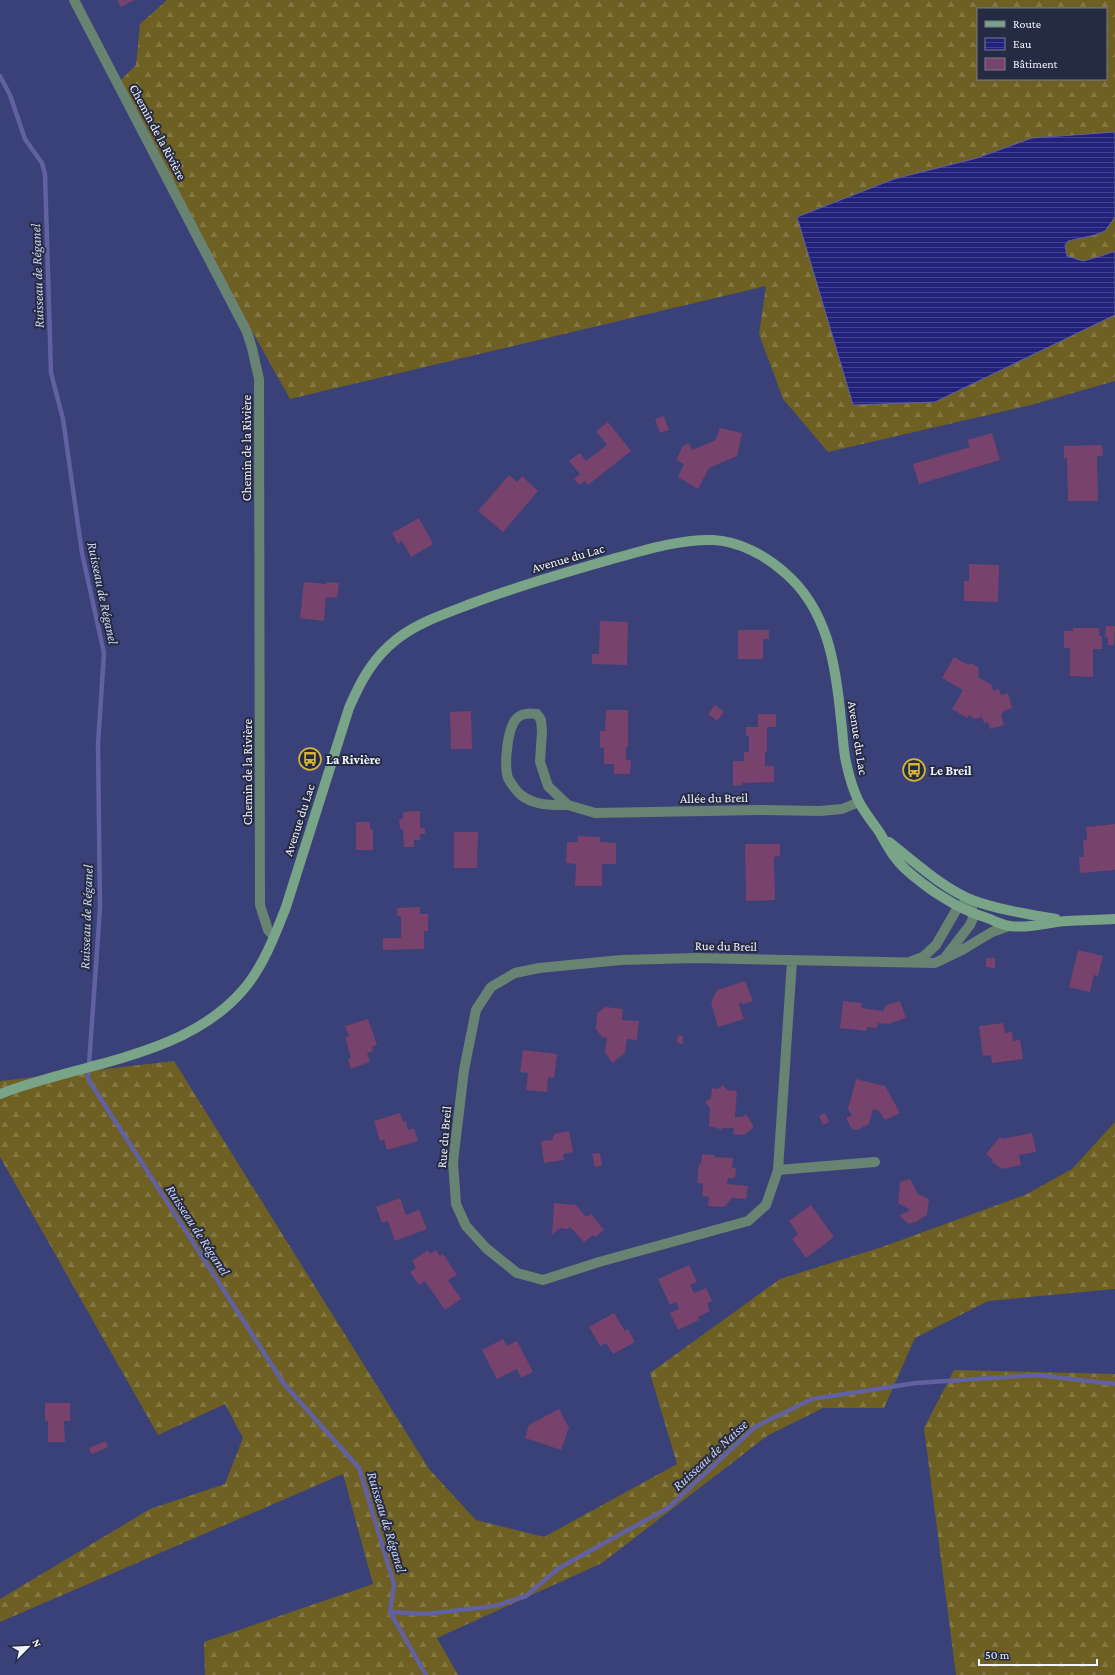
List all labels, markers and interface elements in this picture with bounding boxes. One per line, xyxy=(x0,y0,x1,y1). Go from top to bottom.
legend xyxy=(977,8,1107,80)
text: Route xyxy=(1013,17,1041,31)
text: Eau xyxy=(1013,37,1032,51)
text: Bâtiment xyxy=(1013,57,1059,71)
street label: Chemin de la Rivière xyxy=(126,82,190,183)
water label: Ruisseau de Réganel xyxy=(27,223,47,329)
street label: Chemin de la Rivière xyxy=(239,395,254,501)
water label: Ruisseau de Réganel xyxy=(84,540,122,646)
street label: Avenue du Lac xyxy=(530,540,607,576)
street label: Avenue du Lac xyxy=(845,700,871,777)
street label: Chemin de la Rivière xyxy=(240,719,255,825)
bus stop icon: La Rivière xyxy=(297,746,323,772)
place label: La Rivière xyxy=(326,752,381,767)
bus stop icon: Le Breil xyxy=(901,757,927,783)
place label: Le Breil xyxy=(930,763,972,778)
street label: Avenue du Lac xyxy=(280,782,318,858)
street label: Allée du Breil xyxy=(680,790,749,806)
water label: Ruisseau de Réganel xyxy=(76,864,96,970)
street label: Rue du Breil xyxy=(695,938,758,954)
street label: Rue du Breil xyxy=(434,1105,454,1169)
water label: Ruisseau de Réganel xyxy=(163,1182,233,1279)
water label: Ruisseau de Naisse xyxy=(669,1416,751,1494)
water label: Ruisseau de Réganel xyxy=(364,1470,410,1575)
north arrow xyxy=(8,1627,48,1667)
text: N xyxy=(30,1637,44,1649)
scale bar xyxy=(979,1641,1097,1667)
text: 50 m xyxy=(985,1648,1010,1662)

